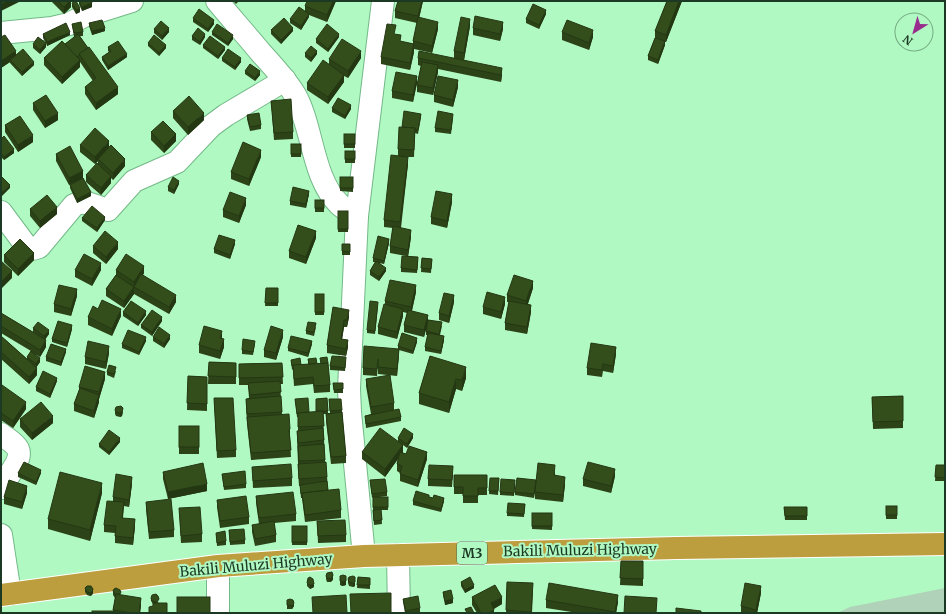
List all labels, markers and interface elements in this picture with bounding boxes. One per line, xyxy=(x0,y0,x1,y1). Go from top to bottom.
north arrow xyxy=(894,12,934,52)
text: N xyxy=(900,32,916,48)
street label: Bakili Muluzi Highway xyxy=(503,540,658,560)
road number: M3 xyxy=(457,542,487,564)
street label: Bakili Muluzi Highway xyxy=(179,549,334,581)

